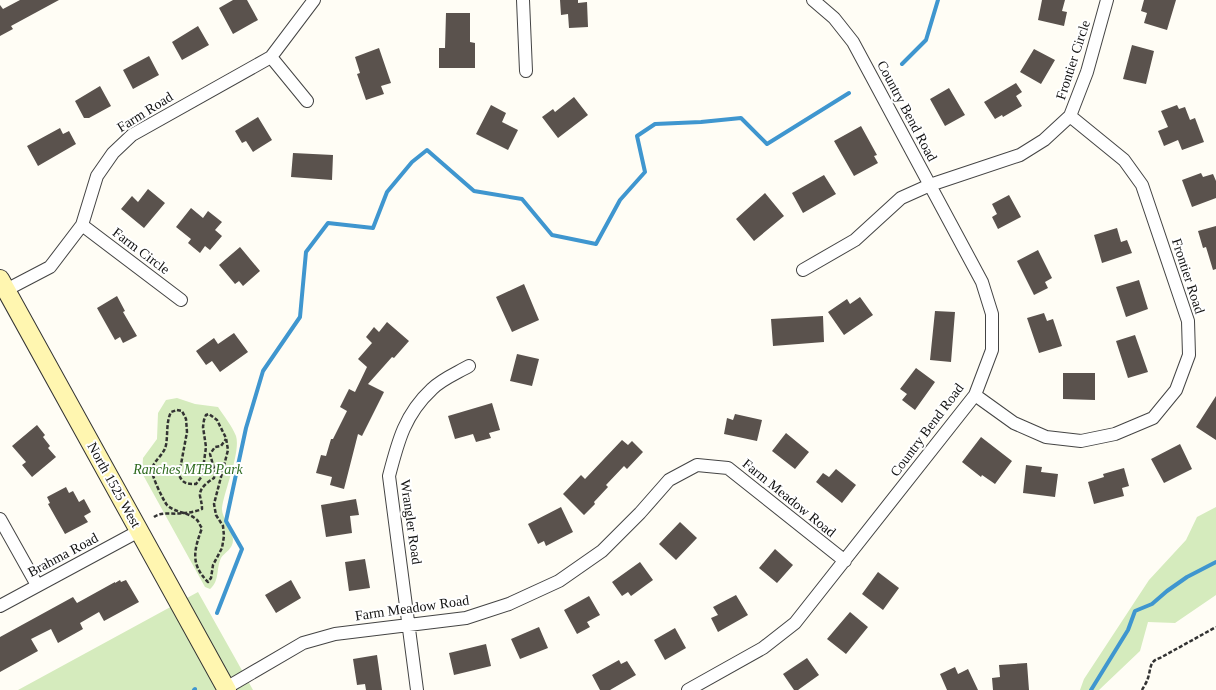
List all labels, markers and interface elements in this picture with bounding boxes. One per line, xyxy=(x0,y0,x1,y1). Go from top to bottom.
street label: Frontier Circle xyxy=(1053,18,1093,102)
street label: Country Bend Road xyxy=(874,58,940,164)
street label: Farm Road xyxy=(114,89,176,135)
street label: Farm Circle xyxy=(110,225,172,277)
street label: Frontier Road xyxy=(1169,237,1207,315)
street label: Country Bend Road xyxy=(887,381,967,479)
street label: North 1525 West xyxy=(84,440,144,530)
street label: Farm Meadow Road xyxy=(740,456,838,540)
park label: Ranches MTB Park xyxy=(132,462,244,477)
street label: Wrangler Road xyxy=(398,479,424,565)
street label: Brahma Road xyxy=(25,530,101,580)
street label: Farm Meadow Road xyxy=(354,593,470,623)

